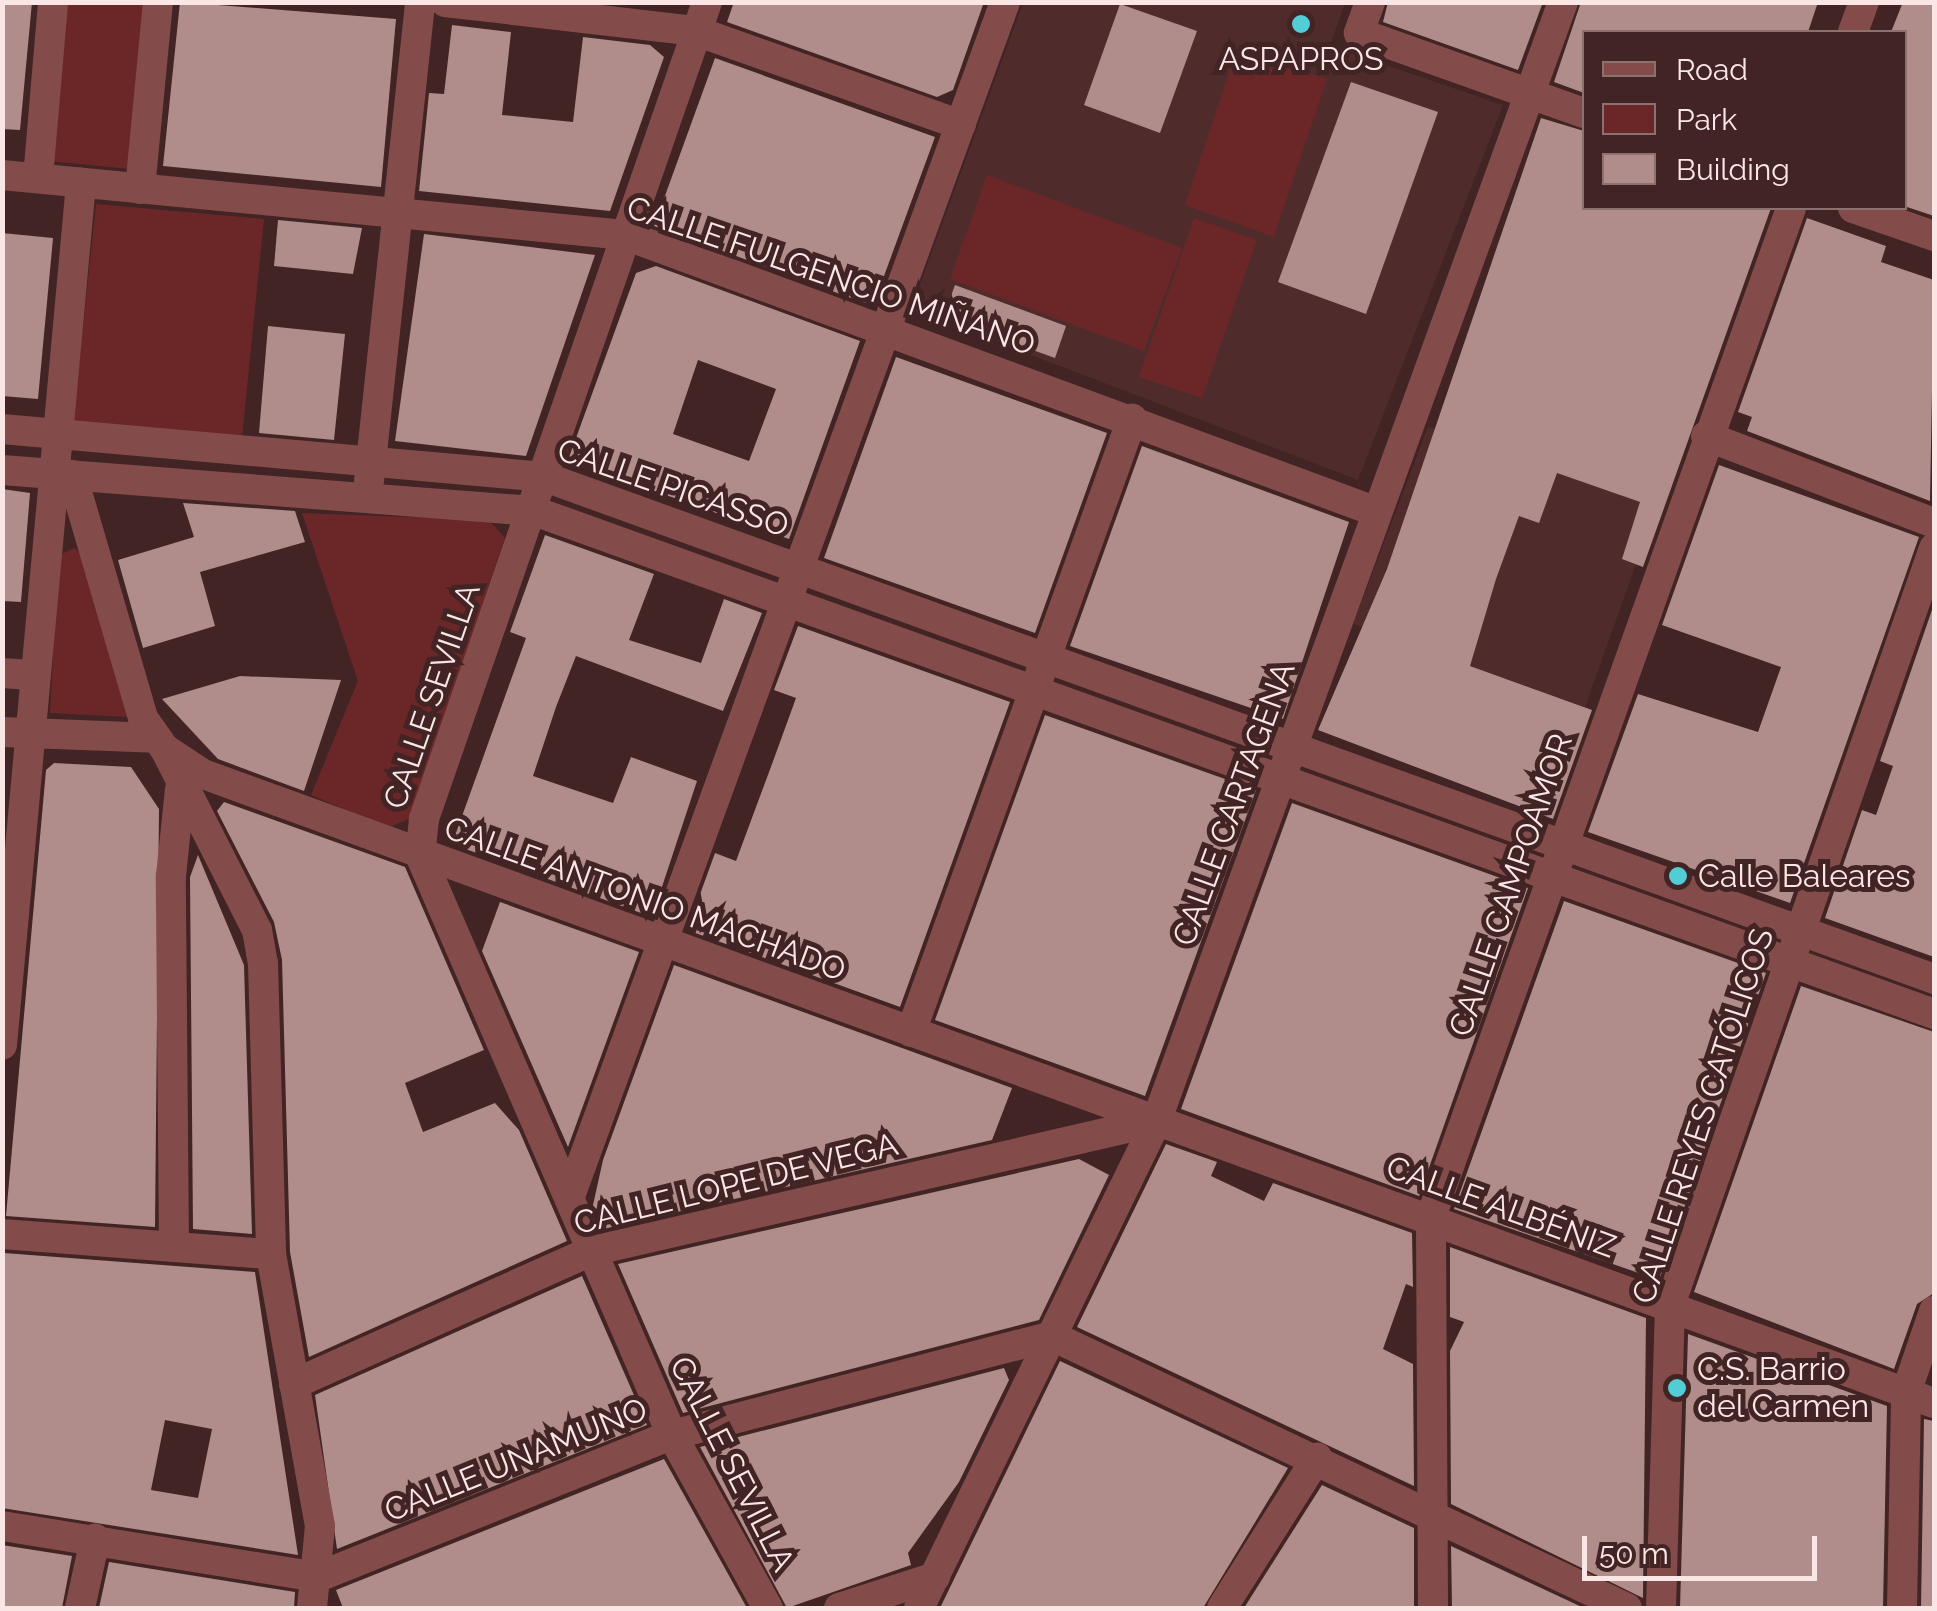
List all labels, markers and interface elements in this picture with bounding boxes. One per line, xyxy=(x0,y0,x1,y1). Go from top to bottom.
marker: ASPAPROS xyxy=(1290,13,1312,35)
legend xyxy=(1582,30,1907,210)
place label: ASPAPROS xyxy=(1219,40,1383,78)
text: Road xyxy=(1676,52,1748,87)
text: Park xyxy=(1676,102,1737,137)
text: Building xyxy=(1676,152,1790,187)
street label: CALLE FULGENCIO MIÑANO xyxy=(622,188,1040,364)
street label: CALLE PICASSO xyxy=(552,430,794,546)
street label: CALLE SEVILLA xyxy=(375,578,489,814)
street label: CALLE CARTAGENA xyxy=(1165,657,1303,951)
street label: CALLE CAMPOAMOR xyxy=(1441,729,1581,1041)
street label: CALLE ANTONIO MACHADO xyxy=(439,808,851,990)
place label: Calle Baleares xyxy=(1698,857,1910,895)
marker: Calle Baleares xyxy=(1667,865,1689,887)
street label: CALLE REYES CATÓLICOS xyxy=(1624,924,1782,1308)
street label: CALLE LOPE DE VEGA xyxy=(570,1125,902,1243)
street label: CALLE ALBÉNIZ xyxy=(1381,1148,1621,1266)
street label: CALLE SEVILLA xyxy=(661,1350,803,1578)
place label: C.S. Barrio del Carmen xyxy=(1697,1351,1870,1426)
marker: C.S. Barrio del Carmen xyxy=(1666,1377,1688,1399)
street label: CALLE UNAMUNO xyxy=(379,1390,653,1530)
scale bar xyxy=(1587,1516,1822,1578)
text: 50 m xyxy=(1599,1536,1669,1571)

